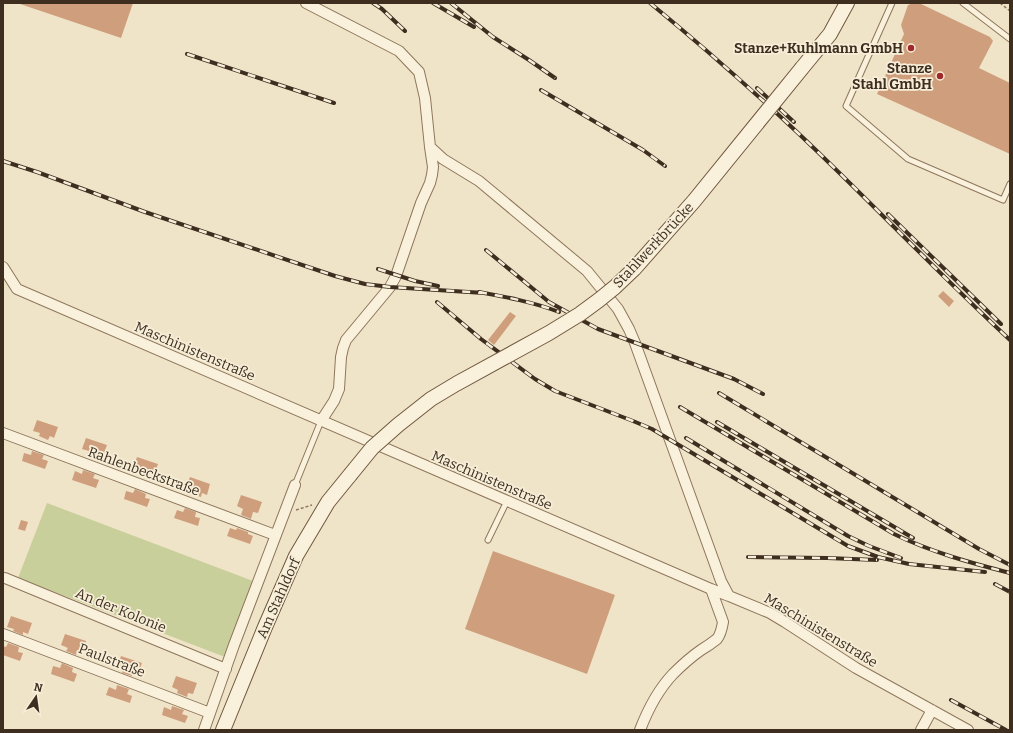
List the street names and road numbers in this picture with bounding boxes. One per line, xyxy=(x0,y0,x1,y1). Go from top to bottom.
street label: Stahlwerkbrücke xyxy=(609,199,697,292)
street label: Maschinistenstraße xyxy=(132,318,258,385)
street label: Rahlenbeckstraße xyxy=(86,443,202,500)
street label: Maschinistenstraße xyxy=(429,447,555,514)
street label: Am Stahldorf xyxy=(253,554,304,641)
street label: An der Kolonie xyxy=(73,585,169,636)
street label: Maschinistenstraße xyxy=(761,590,881,671)
street label: Paulstraße xyxy=(76,640,148,681)

